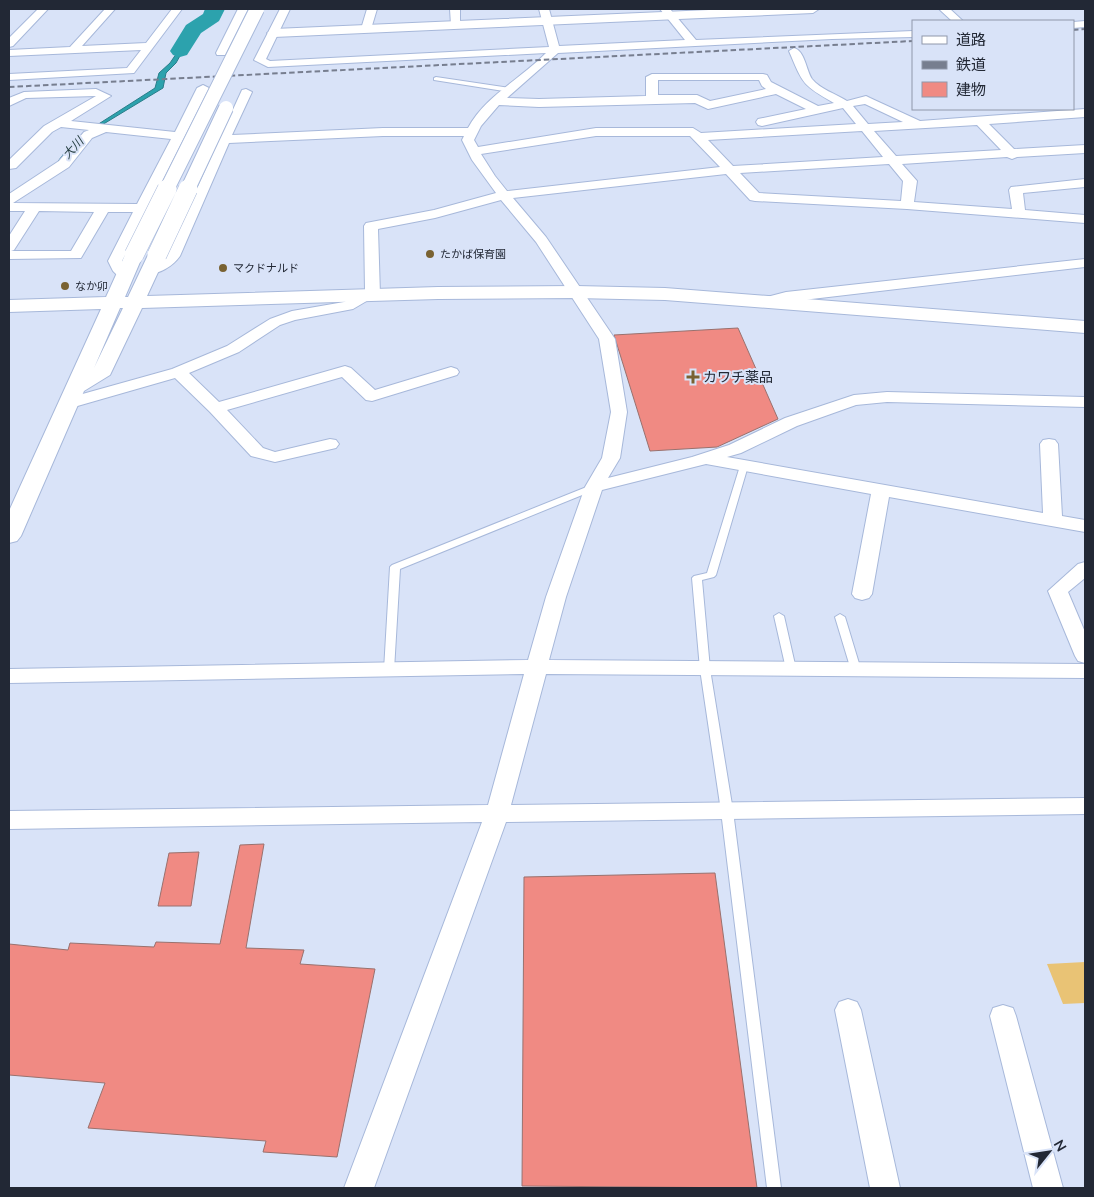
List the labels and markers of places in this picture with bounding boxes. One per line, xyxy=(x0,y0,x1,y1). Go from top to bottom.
place label: たかば保育園 xyxy=(440,247,506,261)
marker: たかば保育園 xyxy=(424,248,436,260)
place label: マクドナルド xyxy=(233,261,299,275)
marker: マクドナルド xyxy=(217,262,229,274)
place label: なか卯 xyxy=(75,279,108,293)
marker: なか卯 xyxy=(59,280,71,292)
place label: カワチ薬品 xyxy=(703,368,773,386)
marker: カワチ薬品 xyxy=(687,371,699,383)

